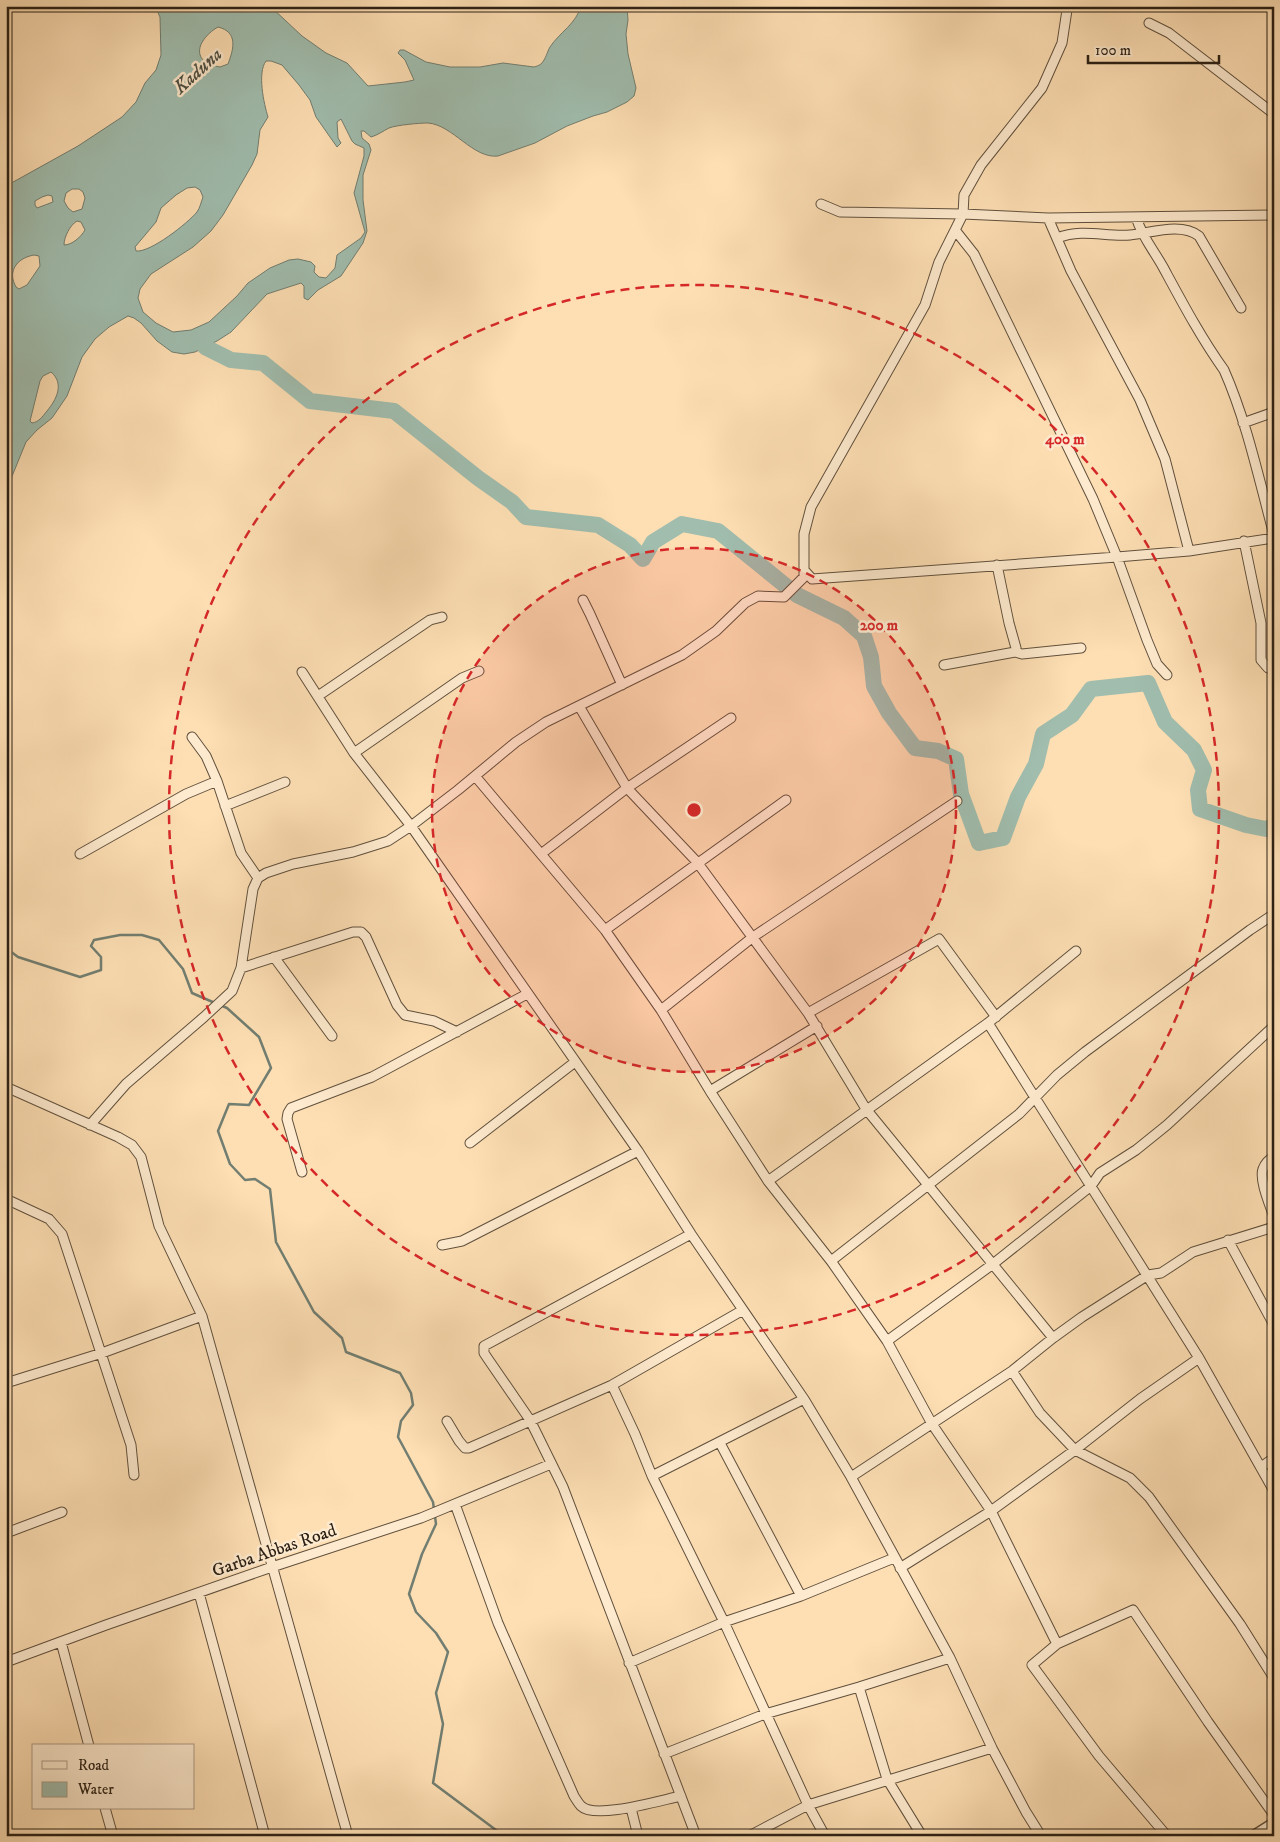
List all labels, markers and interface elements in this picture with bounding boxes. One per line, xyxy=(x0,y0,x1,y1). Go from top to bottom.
scale bar xyxy=(1088,32,1219,64)
text: 100 m xyxy=(1095,41,1131,60)
water label: Kaduna xyxy=(168,43,227,100)
text: 400 m xyxy=(1044,430,1085,449)
text: 200 m xyxy=(860,616,899,635)
centre of rings xyxy=(685,801,703,819)
street label: Garba Abbas Road xyxy=(209,1519,339,1583)
legend xyxy=(32,1744,195,1810)
text: Road xyxy=(78,1756,110,1775)
text: Water xyxy=(77,1780,114,1799)

